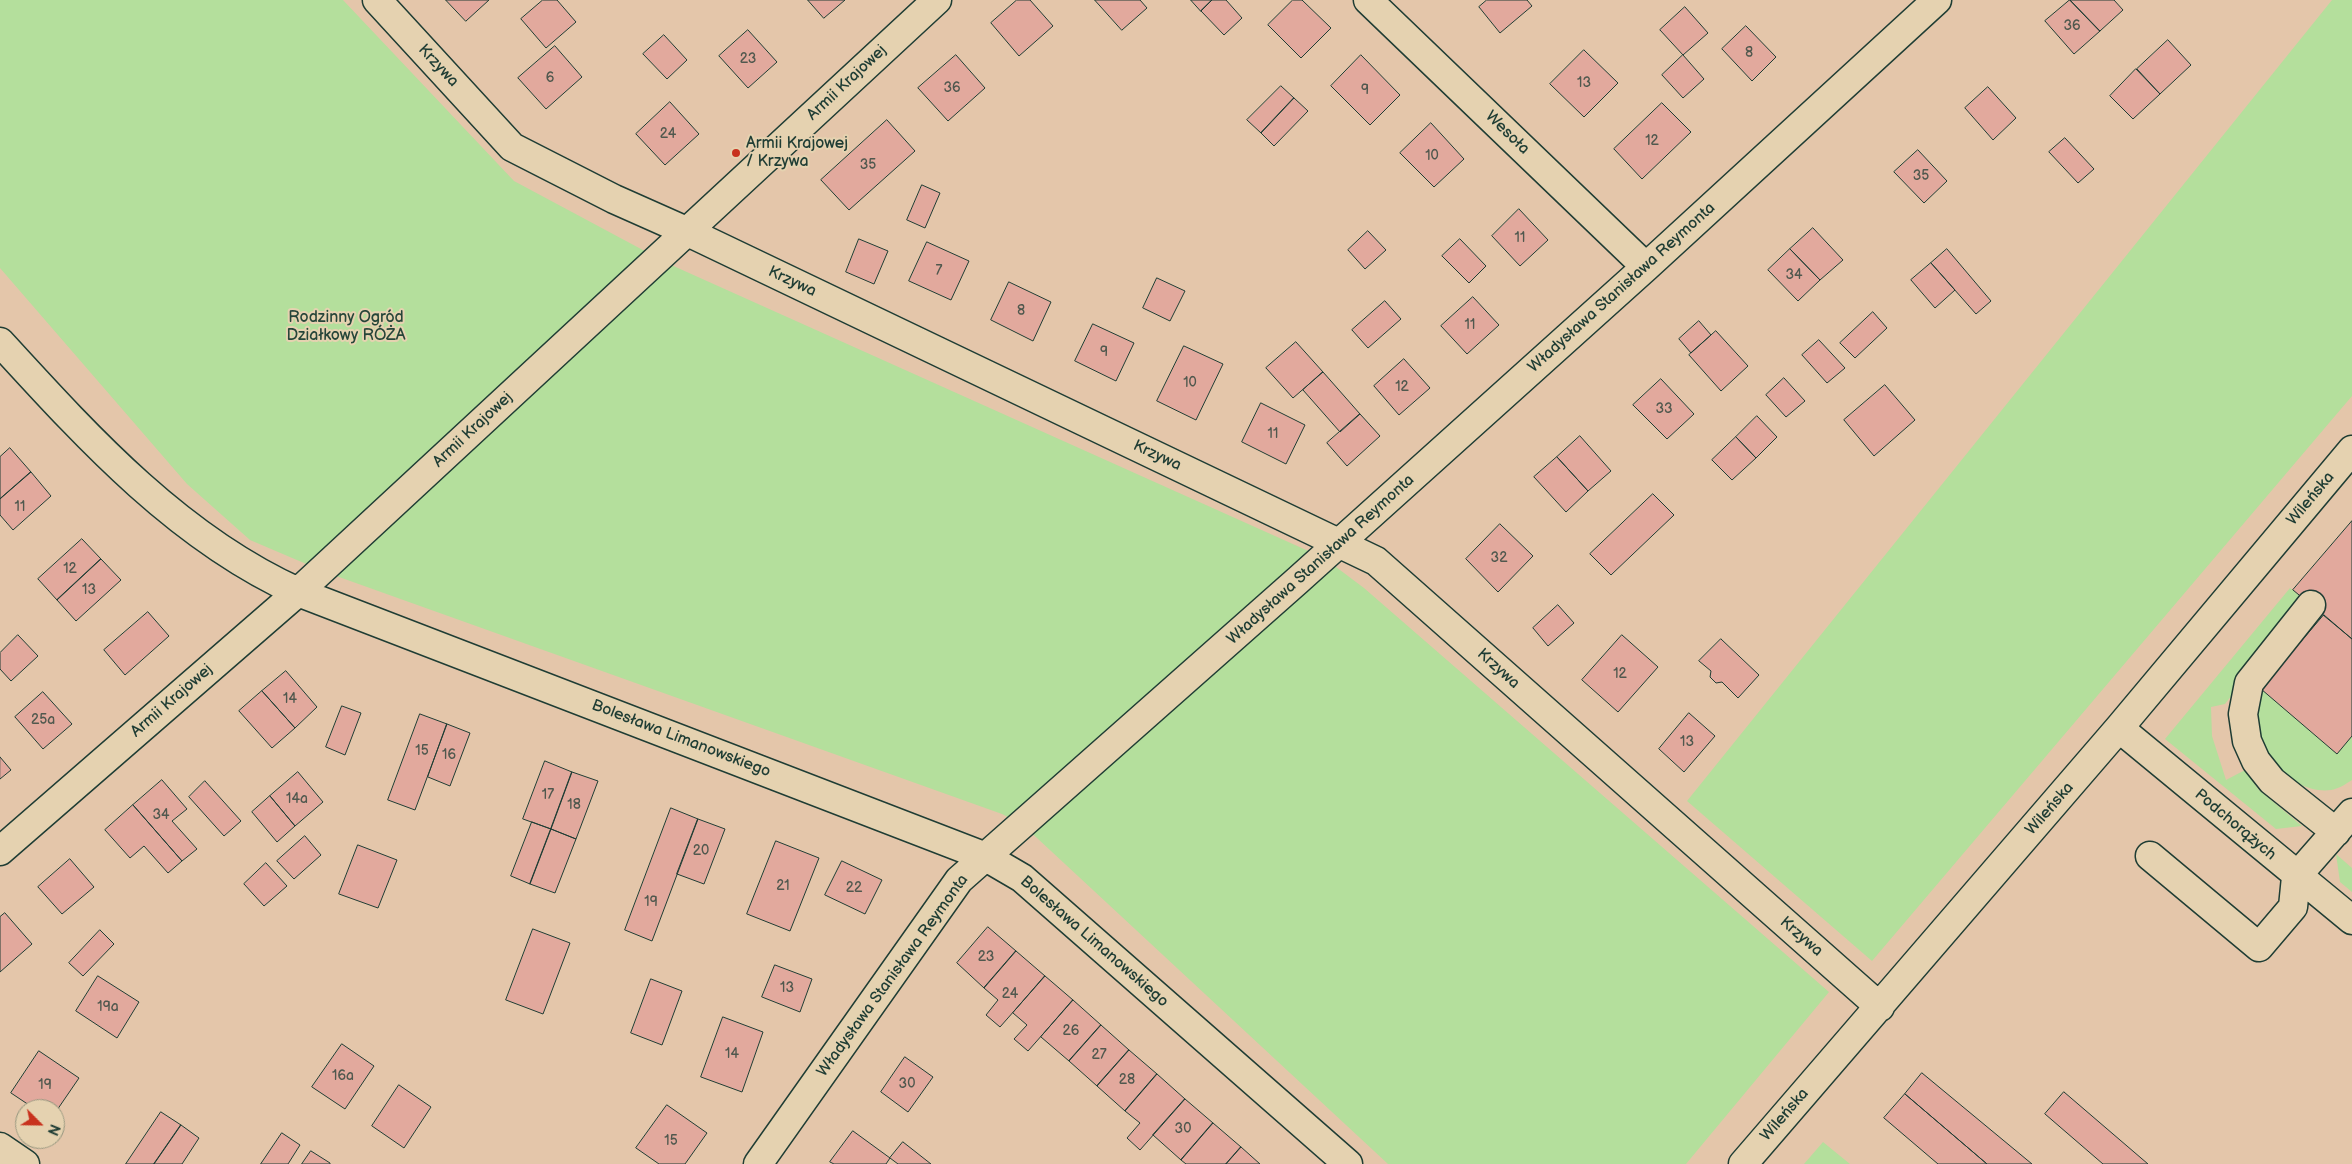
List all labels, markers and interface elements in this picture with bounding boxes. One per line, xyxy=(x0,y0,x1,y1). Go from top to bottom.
house number: 36 xyxy=(2063,18,2081,34)
street label: Krzywa xyxy=(414,41,462,91)
street label: Armii Krajowej xyxy=(803,41,891,125)
house number: 8 xyxy=(1745,45,1753,61)
house number: 23 xyxy=(740,51,756,67)
house number: 6 xyxy=(546,70,554,86)
house number: 13 xyxy=(1577,75,1591,91)
house number: 36 xyxy=(943,80,961,96)
house number: 9 xyxy=(1361,82,1369,98)
street label: Wesoła xyxy=(1481,107,1533,159)
house number: 24 xyxy=(660,126,676,142)
house number: 12 xyxy=(1645,133,1659,149)
place label: Armii Krajowej / Krzywa xyxy=(746,134,848,172)
marker: Armii Krajowej / Krzywa xyxy=(730,147,742,159)
house number: 10 xyxy=(1425,148,1439,164)
house number: 35 xyxy=(860,157,876,173)
house number: 35 xyxy=(1913,168,1929,184)
street label: Władysława Stanisława Reymonta xyxy=(1524,199,1720,377)
house number: 11 xyxy=(1515,230,1525,246)
street label: Krzywa xyxy=(765,263,819,301)
house number: 7 xyxy=(936,263,942,279)
house number: 34 xyxy=(1785,267,1803,283)
house number: 8 xyxy=(1017,303,1025,319)
park label: Rodzinny Ogród Działkowy RÓŻA xyxy=(287,308,405,346)
house number: 11 xyxy=(1465,317,1475,333)
house number: 9 xyxy=(1100,344,1108,360)
house number: 10 xyxy=(1183,375,1197,391)
house number: 12 xyxy=(1395,379,1409,395)
street label: Armii Krajowej xyxy=(429,388,517,472)
house number: 33 xyxy=(1655,401,1673,417)
house number: 11 xyxy=(1268,426,1278,442)
street label: Krzywa xyxy=(1130,437,1184,475)
street label: Wileńska xyxy=(2283,468,2339,530)
street label: Władysława Stanisława Reymonta xyxy=(1223,471,1419,649)
house number: 11 xyxy=(15,499,25,515)
house number: 32 xyxy=(1491,550,1507,566)
house number: 12 xyxy=(63,561,77,577)
house number: 13 xyxy=(82,582,96,598)
street label: Krzywa xyxy=(1473,645,1523,693)
street label: Armii Krajowej xyxy=(127,660,217,742)
house number: 12 xyxy=(1613,666,1627,682)
house number: 14 xyxy=(283,691,297,707)
street label: Bolesława Limanowskiego xyxy=(589,696,773,782)
house number: 25a xyxy=(31,712,55,728)
house number: 13 xyxy=(1680,734,1694,750)
house number: 15 xyxy=(415,743,429,759)
house number: 16 xyxy=(442,747,456,763)
street label: Wileńska xyxy=(2022,779,2078,839)
street label: Podchorążych xyxy=(2190,785,2280,865)
house number: 17 xyxy=(542,787,554,803)
house number: 14a xyxy=(286,791,308,807)
house number: 18 xyxy=(567,797,581,813)
house number: 34 xyxy=(152,807,170,823)
house number: 20 xyxy=(693,843,709,859)
street label: Władysława Stanisława Reymonta xyxy=(813,871,973,1081)
street label: Bolesława Limanowskiego xyxy=(1016,872,1172,1012)
house number: 21 xyxy=(776,878,790,894)
house number: 22 xyxy=(846,880,862,896)
house number: 19 xyxy=(644,894,658,910)
street label: Krzywa xyxy=(1775,913,1827,961)
house number: 23 xyxy=(978,949,994,965)
house number: 13 xyxy=(780,980,794,996)
house number: 24 xyxy=(1002,986,1018,1002)
house number: 19a xyxy=(97,999,119,1015)
house number: 26 xyxy=(1063,1023,1079,1039)
house number: 14 xyxy=(725,1046,739,1062)
house number: 27 xyxy=(1091,1047,1107,1063)
house number: 16a xyxy=(332,1068,354,1084)
house number: 28 xyxy=(1119,1072,1135,1088)
house number: 30 xyxy=(899,1076,915,1092)
house number: 19 xyxy=(38,1077,52,1093)
street label: Wileńska xyxy=(1757,1085,1813,1145)
north arrow xyxy=(15,1099,65,1149)
text: N xyxy=(43,1121,63,1138)
house number: 30 xyxy=(1175,1121,1191,1137)
house number: 15 xyxy=(664,1133,678,1149)

